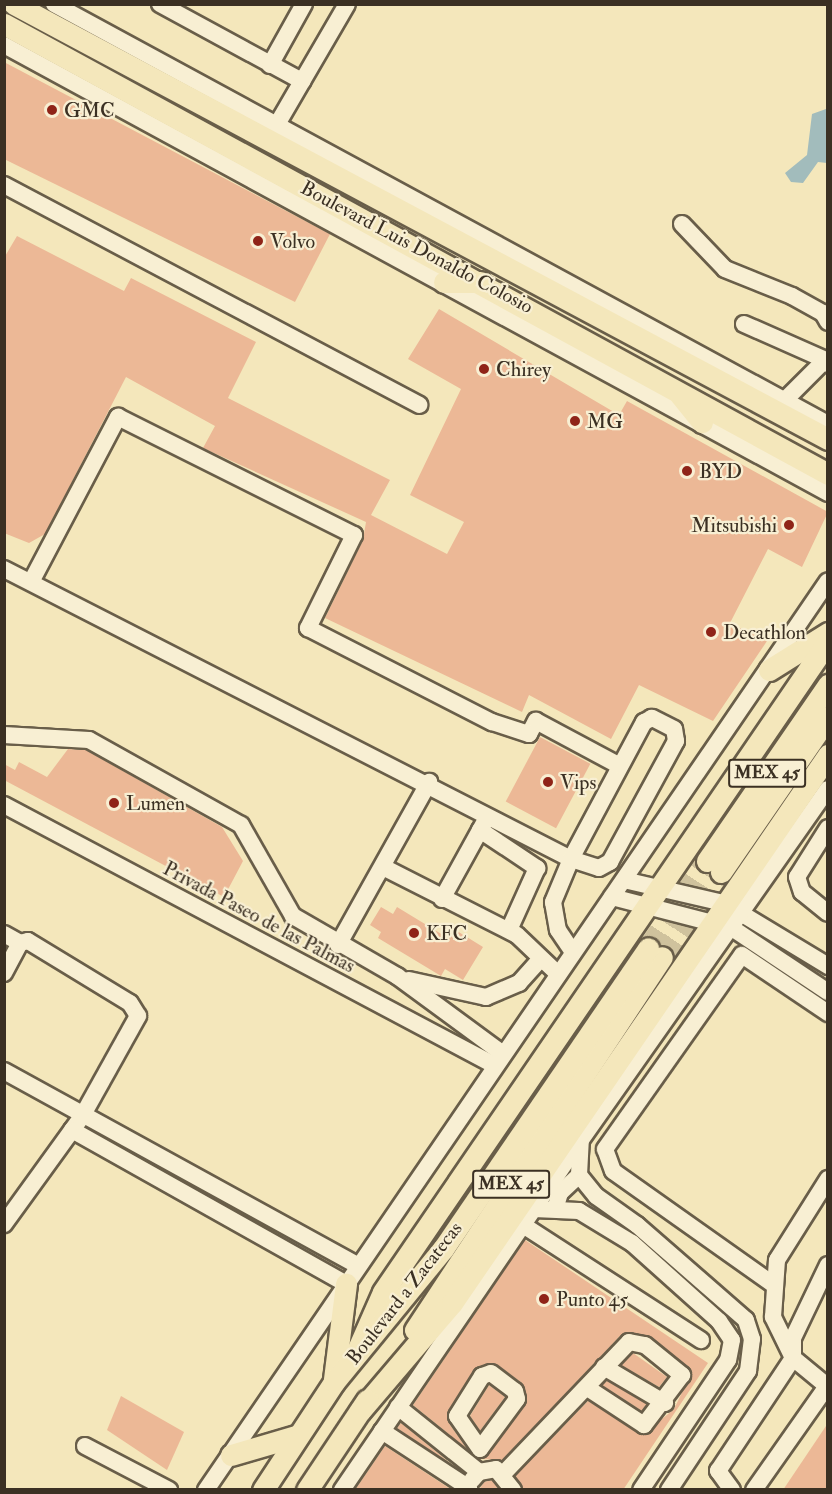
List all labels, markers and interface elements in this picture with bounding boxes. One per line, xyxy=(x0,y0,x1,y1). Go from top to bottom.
place label: GMC xyxy=(64,98,115,122)
marker: GMC xyxy=(45,103,59,117)
street label: Boulevard Luis Donaldo Colosio xyxy=(297,175,537,319)
place label: Volvo xyxy=(270,229,315,253)
marker: Volvo xyxy=(251,234,265,248)
place label: Chirey xyxy=(496,357,551,381)
marker: Chirey xyxy=(477,362,491,376)
place label: MG xyxy=(587,409,623,433)
marker: MG xyxy=(568,414,582,428)
place label: BYD xyxy=(699,459,742,483)
marker: BYD xyxy=(680,464,694,478)
place label: Mitsubishi xyxy=(691,513,777,537)
marker: Mitsubishi xyxy=(782,518,796,532)
place label: Decathlon xyxy=(723,620,806,644)
marker: Decathlon xyxy=(704,625,718,639)
road number: MEX 45 xyxy=(728,758,806,788)
place label: Vips xyxy=(560,770,596,794)
marker: Vips xyxy=(541,775,555,789)
place label: Lumen xyxy=(126,791,185,815)
marker: Lumen xyxy=(107,796,121,810)
street label: Privada Paseo de las Palmas xyxy=(159,856,359,978)
place label: KFC xyxy=(426,921,467,945)
marker: KFC xyxy=(407,926,421,940)
road number: MEX 45 xyxy=(472,1169,550,1199)
street label: Boulevard a Zacatecas xyxy=(341,1217,467,1369)
place label: Punto 45 xyxy=(556,1287,628,1311)
marker: Punto 45 xyxy=(537,1292,551,1306)

